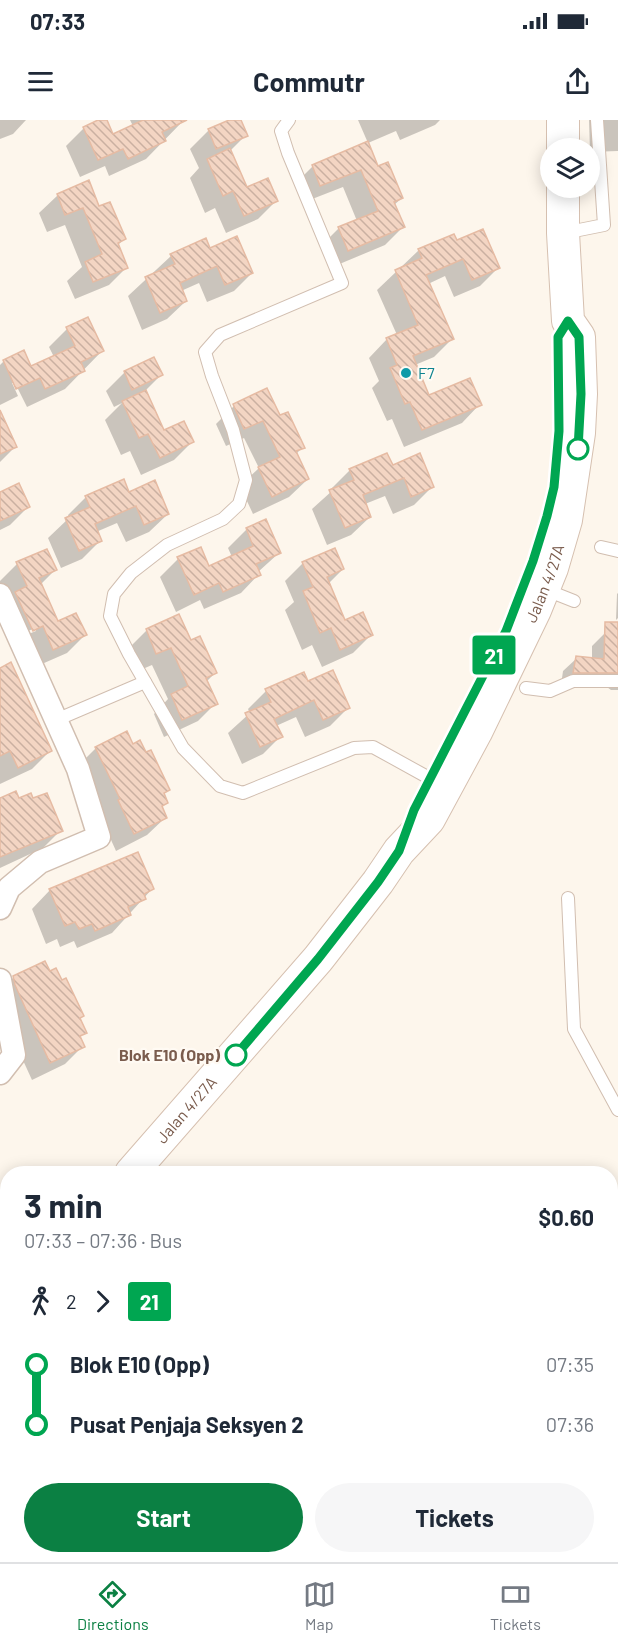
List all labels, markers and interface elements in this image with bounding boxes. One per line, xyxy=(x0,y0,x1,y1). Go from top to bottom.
text: 07:33 xyxy=(30,8,85,34)
icon: menu xyxy=(24,65,57,98)
text: Commutr xyxy=(253,65,365,97)
icon: share xyxy=(561,65,594,98)
map controls xyxy=(540,138,600,198)
button: layers xyxy=(540,138,600,198)
place label: F7 xyxy=(418,363,435,382)
marker: F7 xyxy=(399,366,413,380)
unlabelled marker xyxy=(567,438,589,460)
street label: Jalan 4/27A xyxy=(520,542,568,625)
line badge: 21 xyxy=(467,636,521,674)
text: 21 xyxy=(484,643,504,668)
marker: Blok E10 (Opp) xyxy=(225,1044,247,1066)
place label: Blok E10 (Opp) xyxy=(119,1045,220,1064)
street label: Jalan 4/27A xyxy=(152,1072,220,1147)
text: 3 min xyxy=(24,1185,102,1225)
text: $0.60 xyxy=(539,1204,594,1230)
text: 07:33 – 07:36 · Bus xyxy=(24,1228,182,1252)
icon: walk xyxy=(24,1285,57,1318)
icon: forward xyxy=(86,1285,119,1318)
text: 2 xyxy=(66,1289,77,1313)
text: 21 xyxy=(140,1289,159,1314)
text: Blok E10 (Opp) xyxy=(70,1351,209,1377)
text: 07:35 xyxy=(546,1352,594,1376)
text: Pusat Penjaja Seksyen 2 xyxy=(70,1411,304,1437)
text: 07:36 xyxy=(546,1412,594,1436)
button: Start xyxy=(24,1483,303,1552)
button: Tickets xyxy=(315,1483,594,1552)
tab: Directions xyxy=(77,1578,149,1633)
tab: Map xyxy=(303,1578,336,1633)
tab: Tickets xyxy=(490,1578,541,1633)

